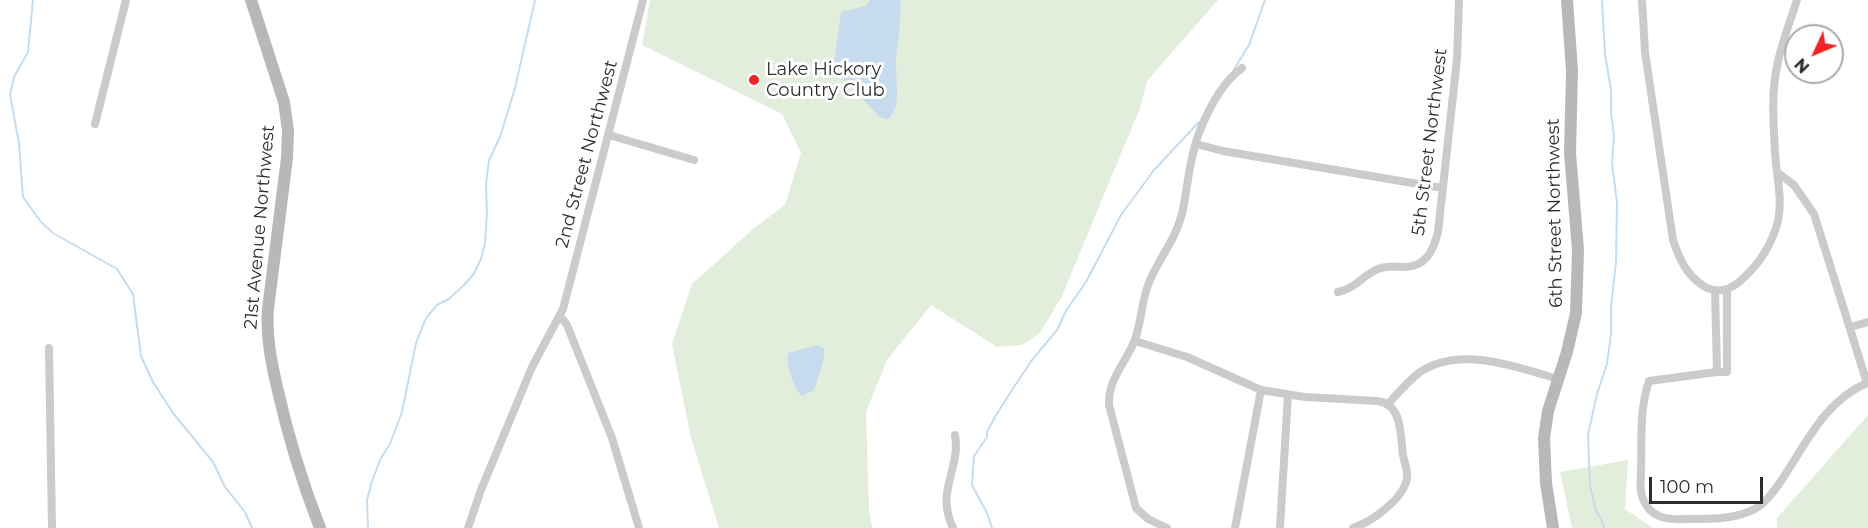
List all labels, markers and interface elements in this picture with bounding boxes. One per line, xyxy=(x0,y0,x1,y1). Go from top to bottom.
north arrow xyxy=(1784,24,1844,84)
street label: 5th Street Northwest xyxy=(1408,47,1452,237)
text: N xyxy=(1791,54,1813,77)
street label: 2nd Street Northwest xyxy=(552,58,622,250)
place label: Lake Hickory Country Club xyxy=(766,59,885,101)
marker: Lake Hickory Country Club xyxy=(747,73,761,87)
street label: 6th Street Northwest xyxy=(1543,118,1567,308)
street label: 21st Avenue Northwest xyxy=(240,124,280,330)
scale bar xyxy=(1652,465,1766,503)
text: 100 m xyxy=(1660,476,1714,498)

